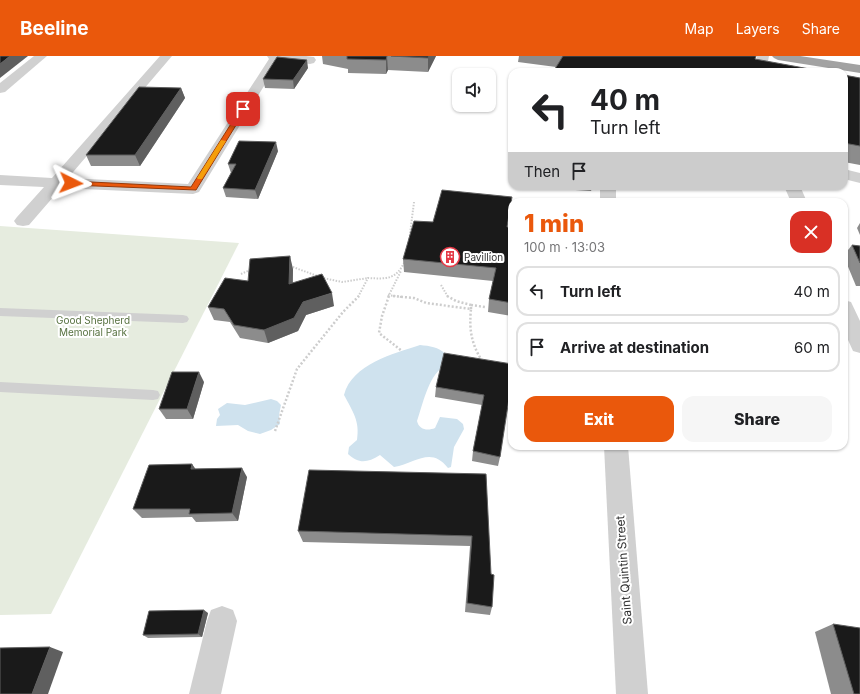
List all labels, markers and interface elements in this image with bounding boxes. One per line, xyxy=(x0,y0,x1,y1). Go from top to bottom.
text: Beeline xyxy=(20,17,89,40)
text: Map xyxy=(685,20,714,37)
text: Layers xyxy=(736,20,780,37)
text: Share xyxy=(802,20,840,37)
map controls xyxy=(452,68,496,112)
button: sound xyxy=(452,68,496,112)
text: 40 m xyxy=(590,83,660,117)
icon: left xyxy=(524,84,576,136)
pin xyxy=(226,92,260,126)
icon: arrive xyxy=(232,98,254,120)
text: Turn left xyxy=(590,117,660,138)
icon: arrive xyxy=(568,160,590,182)
position arrow xyxy=(50,162,92,204)
text: Then xyxy=(524,162,560,181)
text: 1 min xyxy=(524,209,584,238)
button: close xyxy=(790,211,832,253)
text: 100 m · 13:03 xyxy=(524,239,605,255)
building icon: Pavillion xyxy=(439,246,461,268)
place label: Pavillion xyxy=(464,251,503,263)
icon: left xyxy=(526,280,548,302)
text: Turn left xyxy=(560,282,621,301)
text: 40 m xyxy=(793,282,830,301)
park label: Good Shepherd Memorial Park xyxy=(56,314,130,338)
icon: arrive xyxy=(526,336,548,358)
text: Arrive at destination xyxy=(560,338,709,357)
text: 60 m xyxy=(794,338,830,357)
button: Exit xyxy=(524,396,674,442)
button: Share xyxy=(682,396,832,442)
street label: Saint Quintin Street xyxy=(612,515,635,625)

